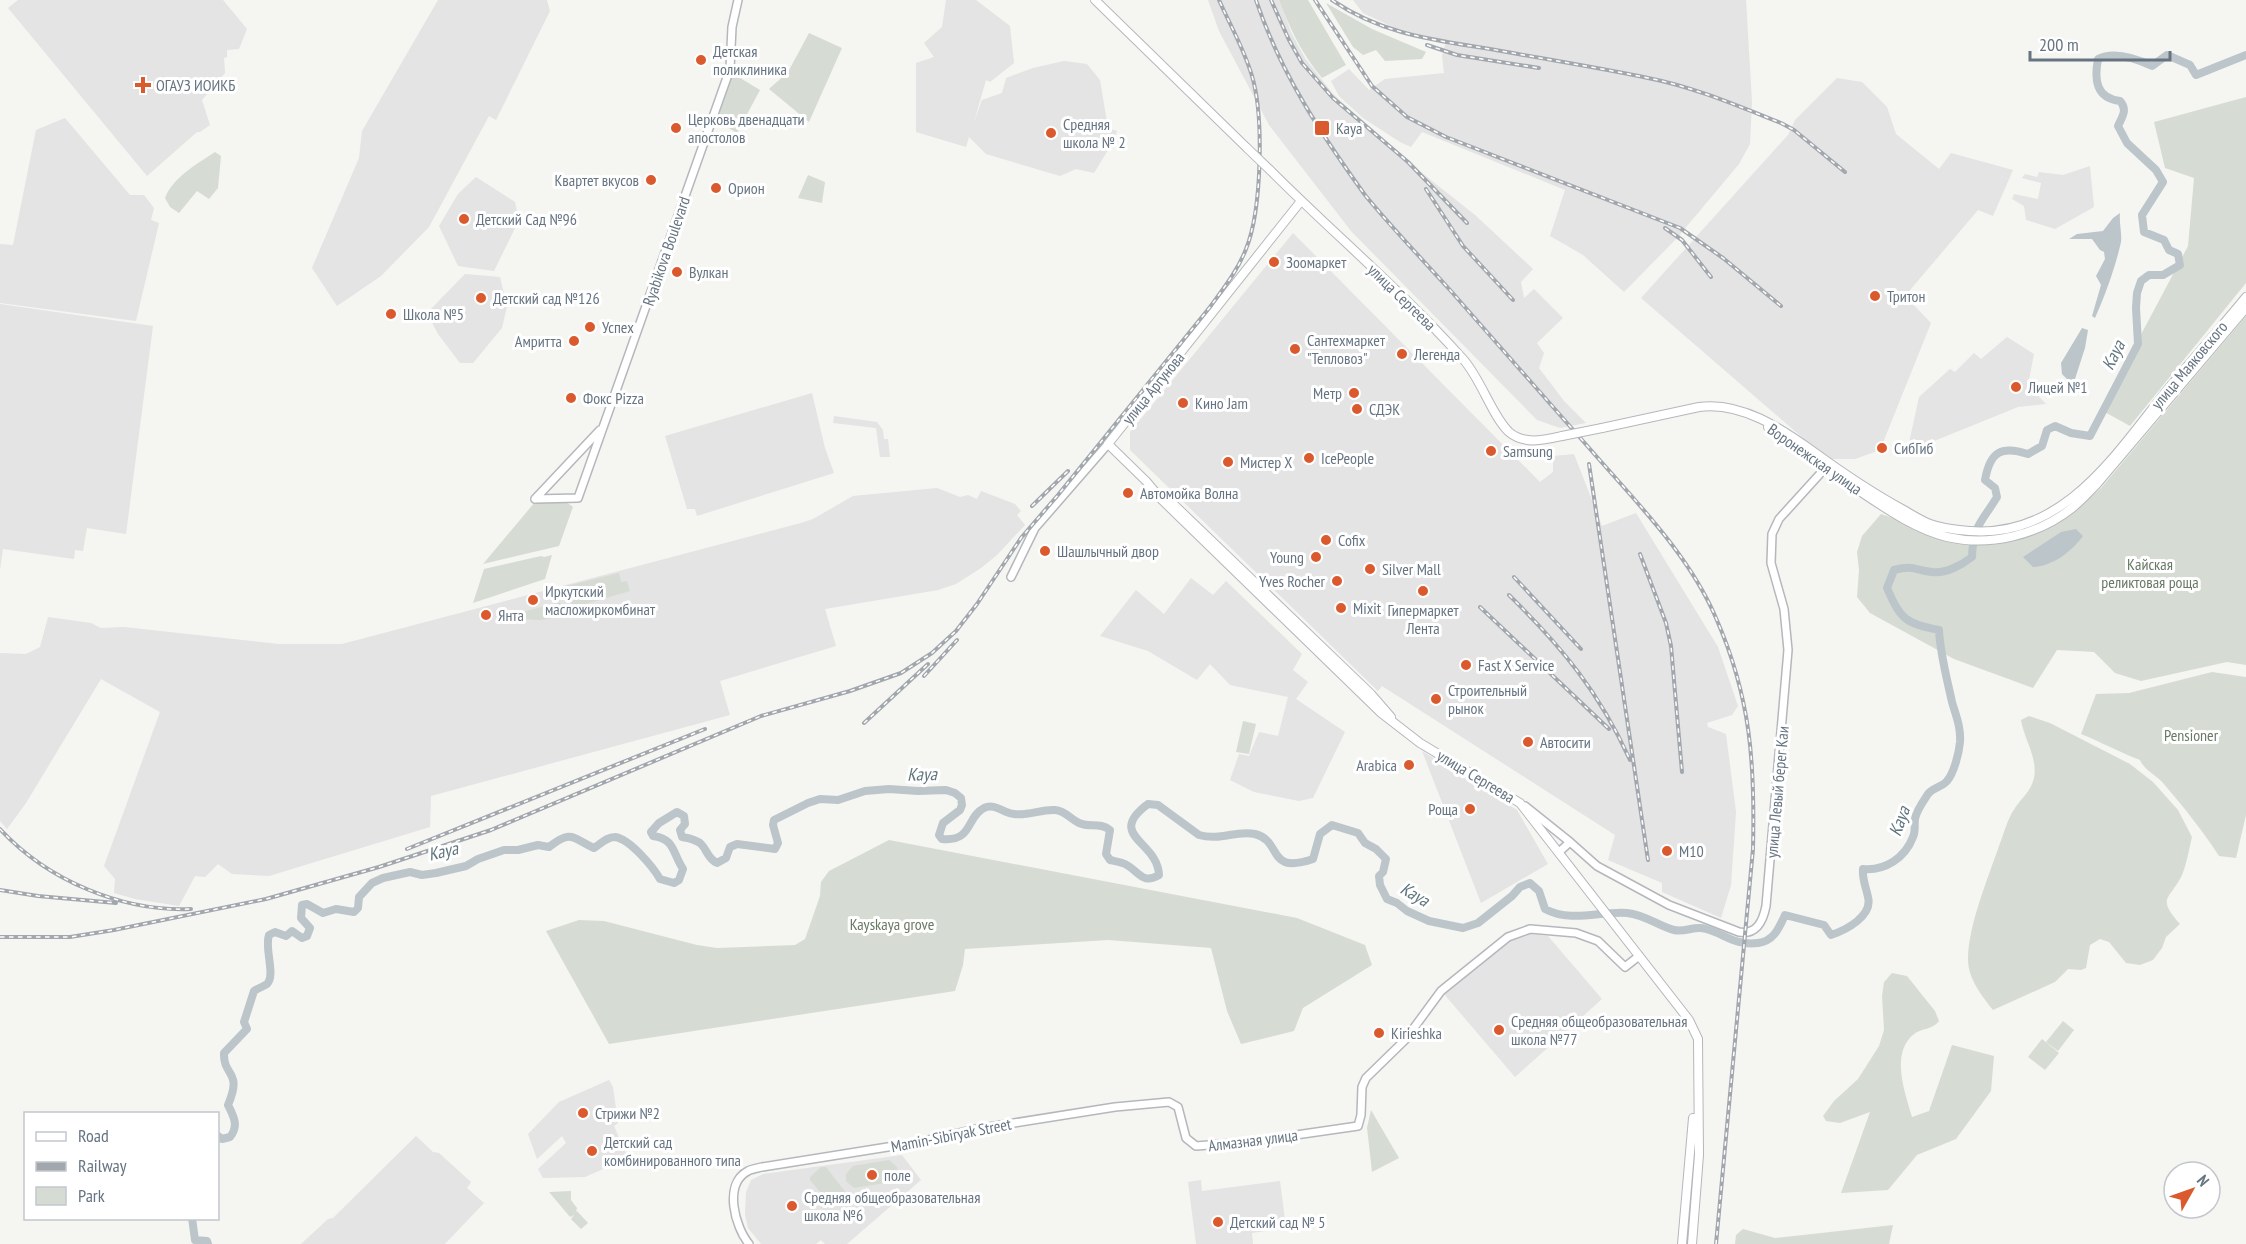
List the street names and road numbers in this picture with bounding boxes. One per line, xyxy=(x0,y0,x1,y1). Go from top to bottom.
street label: Ryabikova Boulevard xyxy=(638,194,694,308)
street label: улица Сергеева xyxy=(1364,260,1440,334)
street label: улица Маяковского xyxy=(2146,317,2232,413)
street label: улица Аргунова xyxy=(1118,348,1188,428)
street label: Воронежская улица xyxy=(1764,419,1866,499)
street label: улица Левый берег Каи xyxy=(1761,725,1793,859)
street label: улица Сергеева xyxy=(1434,745,1518,807)
street label: Mamin-Sibiryak Street xyxy=(889,1113,1013,1156)
street label: Алмазная улица xyxy=(1207,1125,1299,1155)

